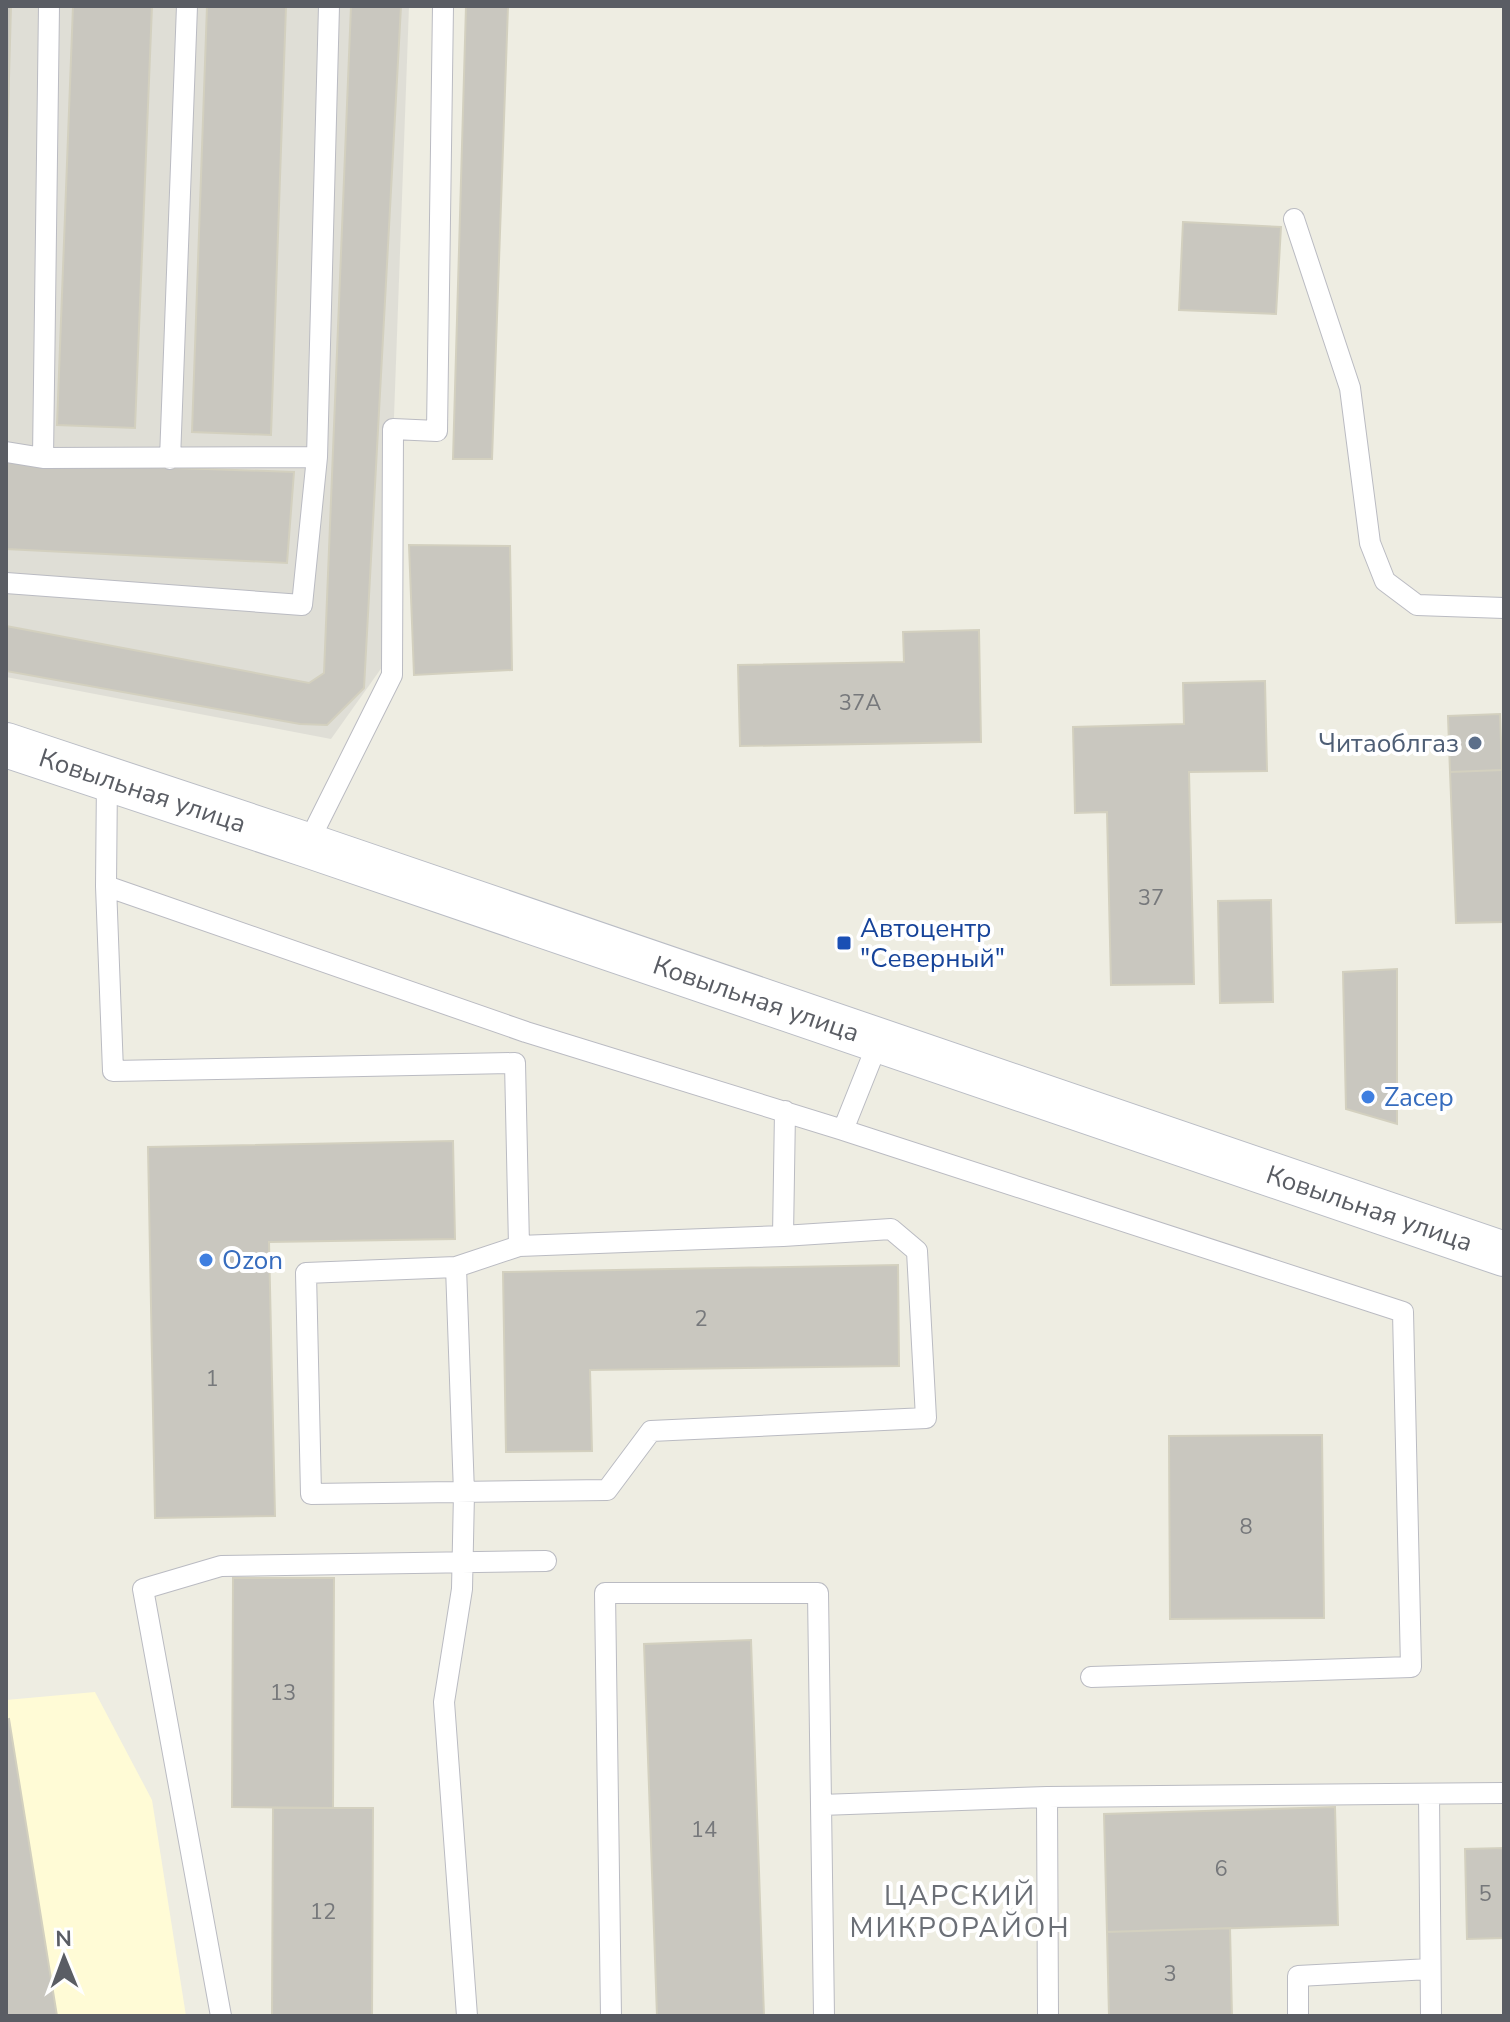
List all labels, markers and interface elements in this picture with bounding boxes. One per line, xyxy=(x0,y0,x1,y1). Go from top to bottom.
house number: 37А xyxy=(839,688,881,718)
place label: Читаоблгаз xyxy=(1318,726,1459,761)
marker: Читаоблгаз xyxy=(1466,734,1484,752)
street label: Ковыльная улица xyxy=(35,740,251,841)
house number: 37 xyxy=(1138,883,1164,913)
place label: Автоцентр "Северный" xyxy=(860,911,1005,976)
marker: Автоцентр "Северный" xyxy=(835,934,853,952)
street label: Ковыльная улица xyxy=(649,947,864,1050)
place label: Zacep xyxy=(1384,1080,1454,1115)
marker: Zacep xyxy=(1359,1088,1377,1106)
street label: Ковыльная улица xyxy=(1262,1157,1477,1260)
place label: Ozon xyxy=(222,1243,283,1278)
marker: Ozon xyxy=(197,1251,215,1269)
house number: 2 xyxy=(694,1304,708,1334)
house number: 1 xyxy=(205,1364,219,1394)
house number: 8 xyxy=(1239,1512,1253,1542)
house number: 13 xyxy=(270,1678,296,1708)
house number: 14 xyxy=(691,1815,717,1845)
house number: 6 xyxy=(1214,1854,1228,1884)
district label: ЦАРСКИЙ МИКРОРАЙОН xyxy=(849,1877,1071,1947)
house number: 5 xyxy=(1478,1879,1492,1909)
house number: 12 xyxy=(310,1897,336,1927)
north arrow xyxy=(24,1918,104,1998)
text: N xyxy=(55,1924,72,1954)
house number: 3 xyxy=(1163,1959,1177,1989)

